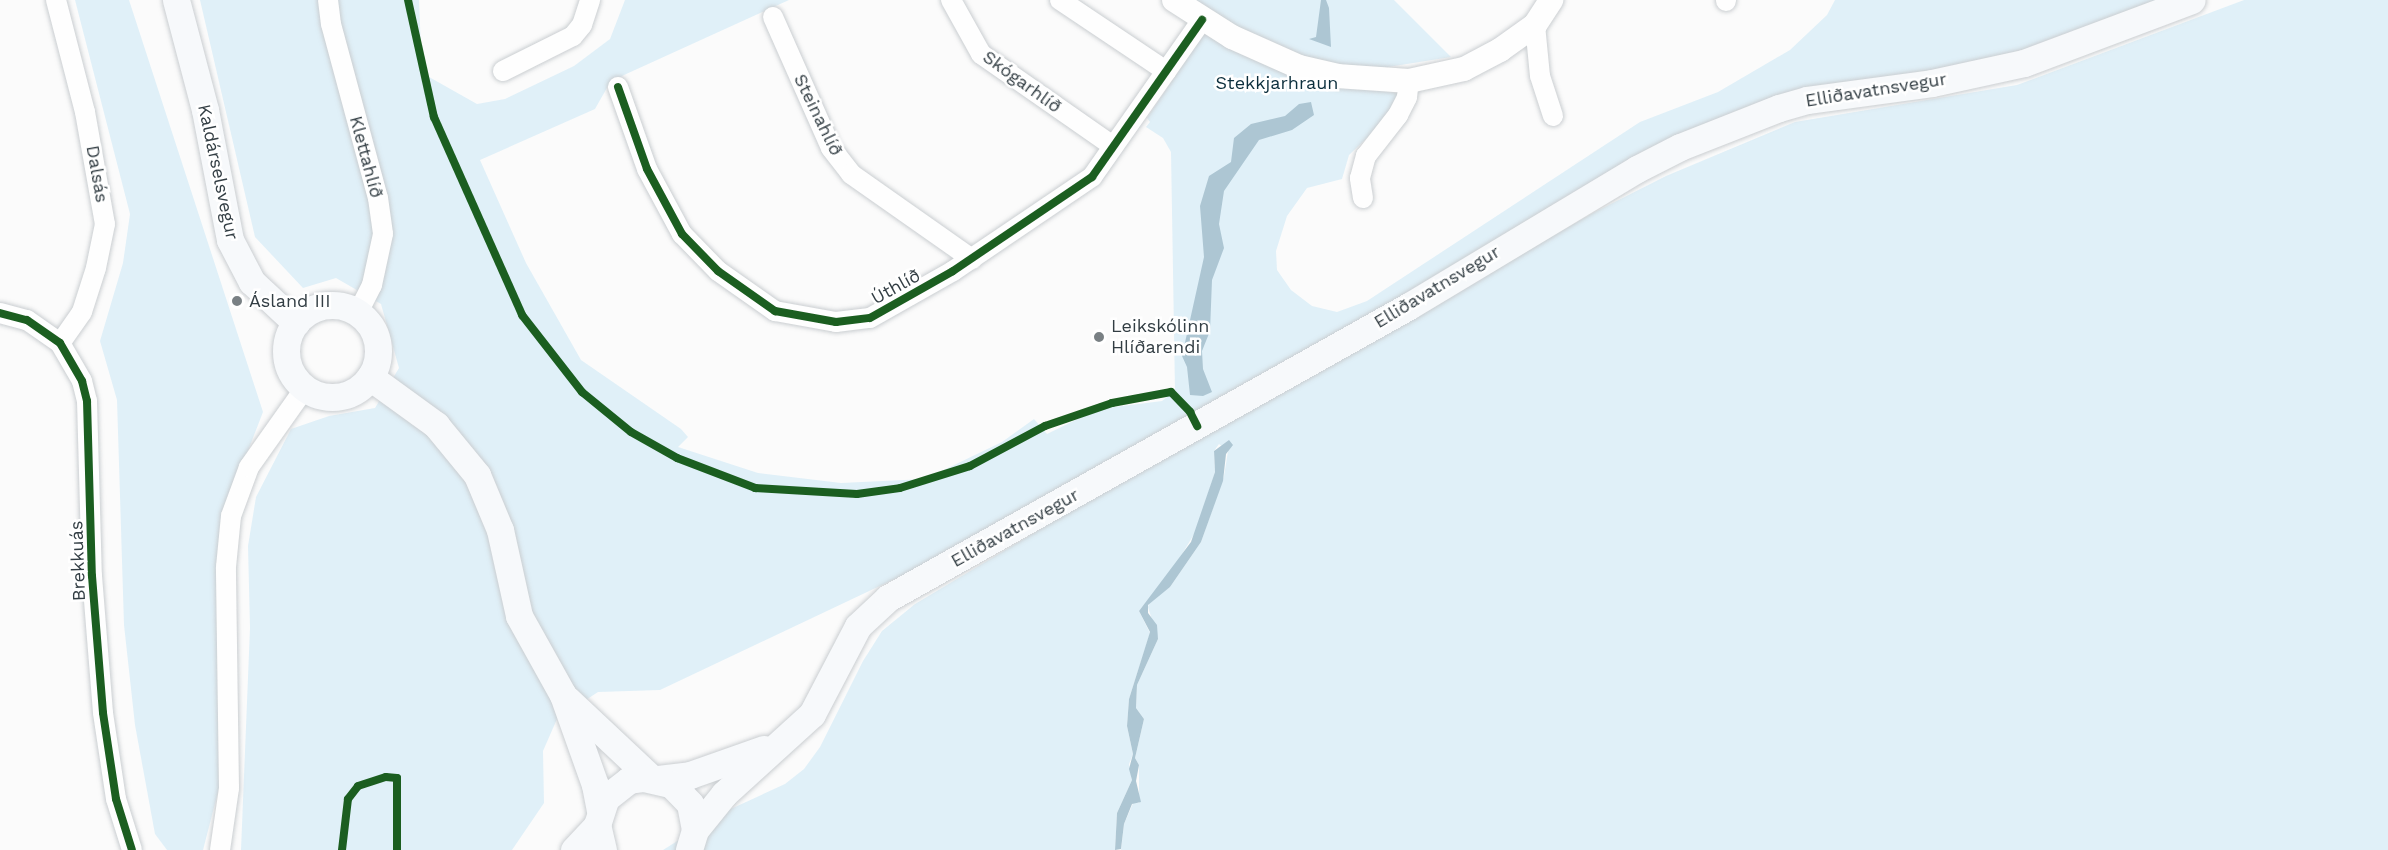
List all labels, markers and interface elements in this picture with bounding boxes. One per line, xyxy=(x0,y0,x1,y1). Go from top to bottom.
street label: Skógarhlíð xyxy=(978,46,1066,118)
street label: Elliðavatnsvegur xyxy=(1804,68,1948,112)
street label: Steinahlíð xyxy=(789,71,847,159)
park label: Stekkjarhraun xyxy=(1216,72,1338,94)
street label: Kaldárselsvegur xyxy=(193,102,243,242)
street label: Klettahlíð xyxy=(345,114,387,200)
street label: Dalsás xyxy=(81,144,113,204)
street label: Elliðavatnsvegur xyxy=(1370,241,1504,333)
street label: Úthlíð xyxy=(868,265,924,309)
place label: Ásland III xyxy=(249,290,331,312)
marker: Ásland III xyxy=(230,294,244,308)
place label: Leikskólinn Hlíðarendi xyxy=(1111,316,1209,358)
marker: Leikskólinn Hlíðarendi xyxy=(1092,330,1106,344)
street label: Elliðavatnsvegur xyxy=(947,484,1083,572)
street label: Brekkuás xyxy=(66,520,90,602)

